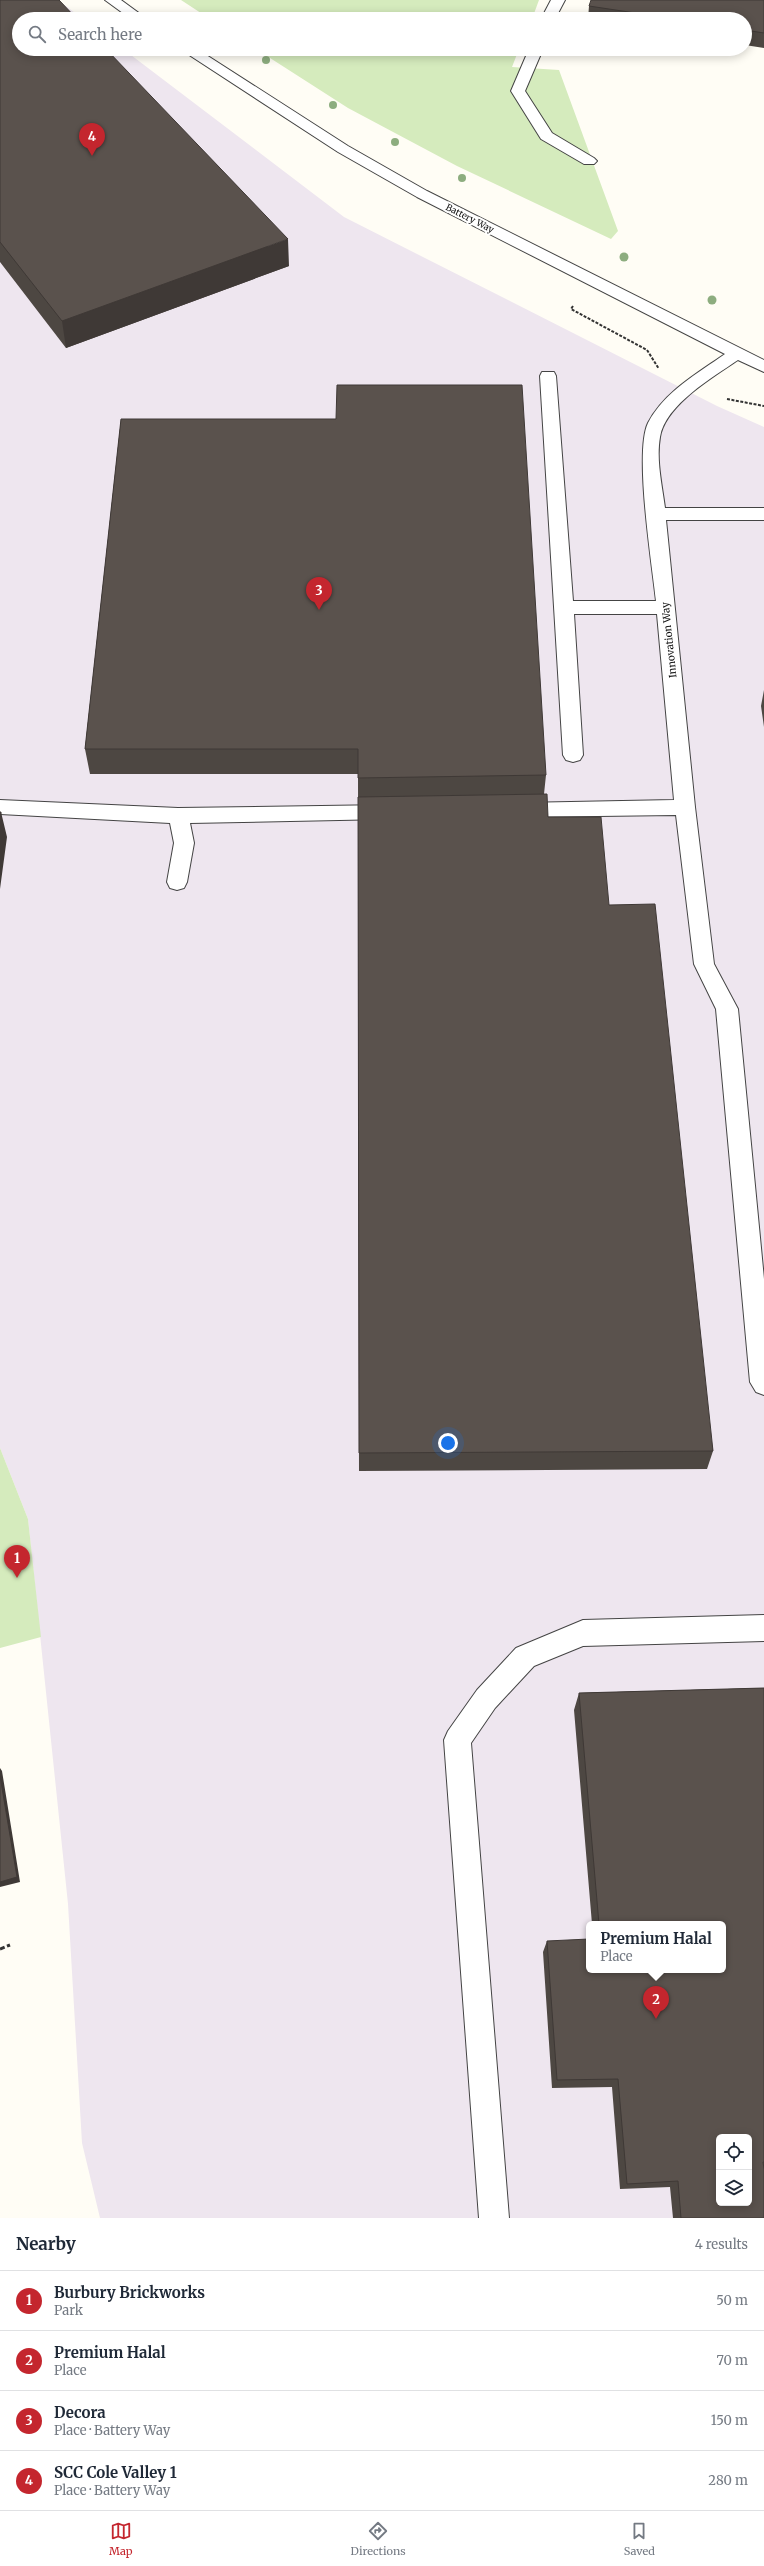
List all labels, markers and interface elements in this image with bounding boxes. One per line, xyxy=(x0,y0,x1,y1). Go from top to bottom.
search box xyxy=(12,12,752,56)
icon: search xyxy=(26,23,48,45)
text: Search here xyxy=(58,25,142,44)
pin: 4 xyxy=(79,123,105,156)
street label: Battery Way xyxy=(444,201,497,235)
pin: 3 xyxy=(306,577,332,610)
street label: Innovation Way xyxy=(659,601,679,679)
your location xyxy=(438,1433,458,1453)
pin: 1 xyxy=(4,1545,30,1578)
popup xyxy=(586,1921,726,1973)
text: Premium Halal xyxy=(600,1929,712,1948)
text: Place xyxy=(600,1948,633,1965)
pin: 2 xyxy=(643,1986,669,2019)
map controls xyxy=(716,2134,752,2206)
button: locate xyxy=(716,2134,752,2170)
button: layers xyxy=(716,2170,752,2206)
text: Nearby xyxy=(16,2233,76,2255)
text: 4 results xyxy=(695,2236,748,2253)
text: Burbury Brickworks xyxy=(54,2283,205,2302)
text: 1 xyxy=(26,2292,32,2309)
text: 50 m xyxy=(716,2292,748,2309)
text: Park xyxy=(54,2302,83,2319)
text: Premium Halal xyxy=(54,2343,166,2362)
text: 2 xyxy=(25,2352,33,2369)
text: 70 m xyxy=(717,2352,748,2369)
text: Place xyxy=(54,2362,87,2379)
text: Decora xyxy=(54,2403,106,2422)
text: 3 xyxy=(25,2412,33,2429)
text: 150 m xyxy=(711,2412,748,2429)
text: Place · Battery Way xyxy=(54,2422,170,2439)
text: SCC Cole Valley 1 xyxy=(54,2463,177,2482)
text: 4 xyxy=(25,2472,33,2489)
text: 280 m xyxy=(708,2472,748,2489)
text: Place · Battery Way xyxy=(54,2482,170,2499)
tab: Map xyxy=(109,2520,133,2558)
tab: Directions xyxy=(351,2520,406,2558)
tab: Saved xyxy=(624,2520,655,2558)

